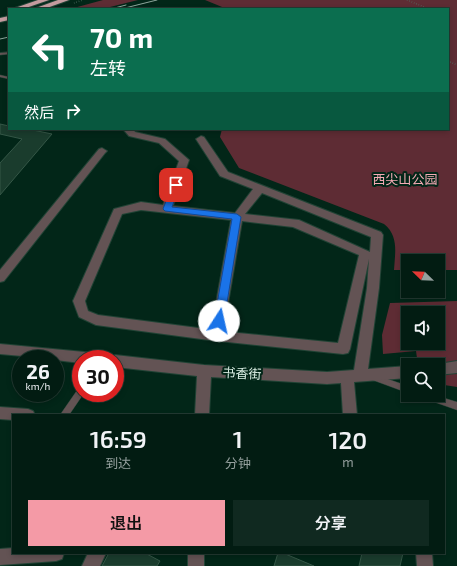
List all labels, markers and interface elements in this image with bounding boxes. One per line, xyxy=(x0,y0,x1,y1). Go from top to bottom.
text: 70 m xyxy=(90,20,153,54)
icon: left xyxy=(24,24,76,76)
text: 左转 xyxy=(90,57,126,79)
icon: right xyxy=(62,100,84,122)
text: 然后 xyxy=(24,103,54,121)
pin xyxy=(159,168,193,202)
park label: 西尖山公园 xyxy=(372,171,438,187)
icon: arrive xyxy=(165,174,187,196)
north arrow xyxy=(401,254,445,298)
map controls xyxy=(401,254,445,402)
position arrow xyxy=(198,300,240,342)
button: sound xyxy=(401,306,445,350)
speed limit sign: 30 xyxy=(72,350,124,402)
button: search xyxy=(401,358,445,402)
text: 26 xyxy=(26,359,50,383)
street label: 书香街 xyxy=(222,364,262,382)
text: km/h xyxy=(26,380,50,392)
text: 16:59 xyxy=(90,424,147,453)
text: 1 xyxy=(233,424,243,453)
text: 120 xyxy=(329,425,367,454)
text: m xyxy=(342,454,354,470)
text: 到达 xyxy=(105,455,131,471)
text: 分钟 xyxy=(225,455,251,471)
button: 退出 xyxy=(28,500,225,546)
button: 分享 xyxy=(233,500,429,546)

